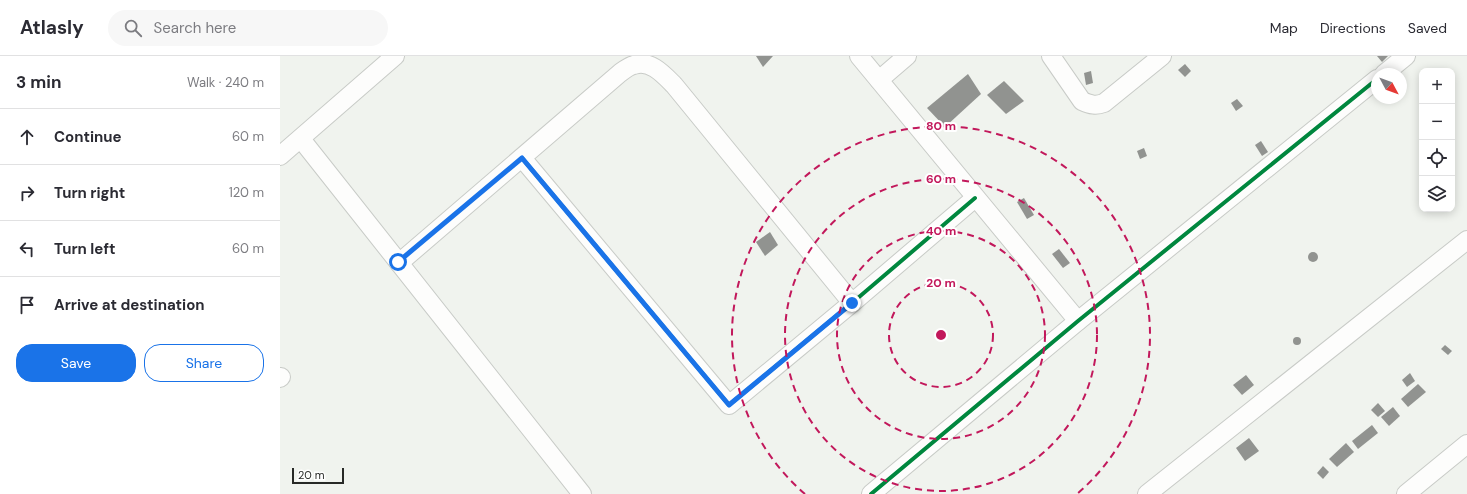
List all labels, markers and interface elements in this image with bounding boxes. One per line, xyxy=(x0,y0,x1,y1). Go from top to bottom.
search box xyxy=(108,10,388,46)
text: Atlasly xyxy=(20,15,84,40)
icon: search xyxy=(122,17,144,39)
text: Search here xyxy=(154,18,236,38)
text: Map xyxy=(1270,19,1298,37)
text: Directions xyxy=(1320,19,1386,37)
text: Saved xyxy=(1408,19,1447,37)
north arrow xyxy=(1371,68,1407,104)
map controls xyxy=(1419,68,1455,212)
button: + xyxy=(1419,68,1455,104)
text: 3 min xyxy=(16,71,61,93)
text: Walk · 240 m xyxy=(187,74,264,91)
button: − xyxy=(1419,104,1455,140)
text: 80 m xyxy=(926,118,956,134)
icon: ahead xyxy=(16,126,38,148)
text: Continue xyxy=(54,127,122,147)
text: 60 m xyxy=(232,128,264,145)
button: locate xyxy=(1419,140,1455,176)
text: 60 m xyxy=(926,171,956,187)
button: layers xyxy=(1419,176,1455,212)
icon: right xyxy=(16,182,38,204)
text: Turn right xyxy=(54,183,125,203)
text: 120 m xyxy=(229,184,264,201)
text: 40 m xyxy=(926,223,956,239)
icon: left xyxy=(16,238,38,260)
text: Turn left xyxy=(54,239,115,259)
text: 60 m xyxy=(232,240,264,257)
route start xyxy=(389,253,407,271)
text: 20 m xyxy=(926,275,956,291)
icon: arrive xyxy=(16,294,38,316)
route end xyxy=(843,294,861,312)
text: Arrive at destination xyxy=(54,295,205,315)
centre of rings xyxy=(934,328,948,342)
button: Save xyxy=(16,344,136,382)
button: Share xyxy=(144,344,264,382)
scale bar xyxy=(292,466,344,485)
text: 20 m xyxy=(298,468,324,482)

